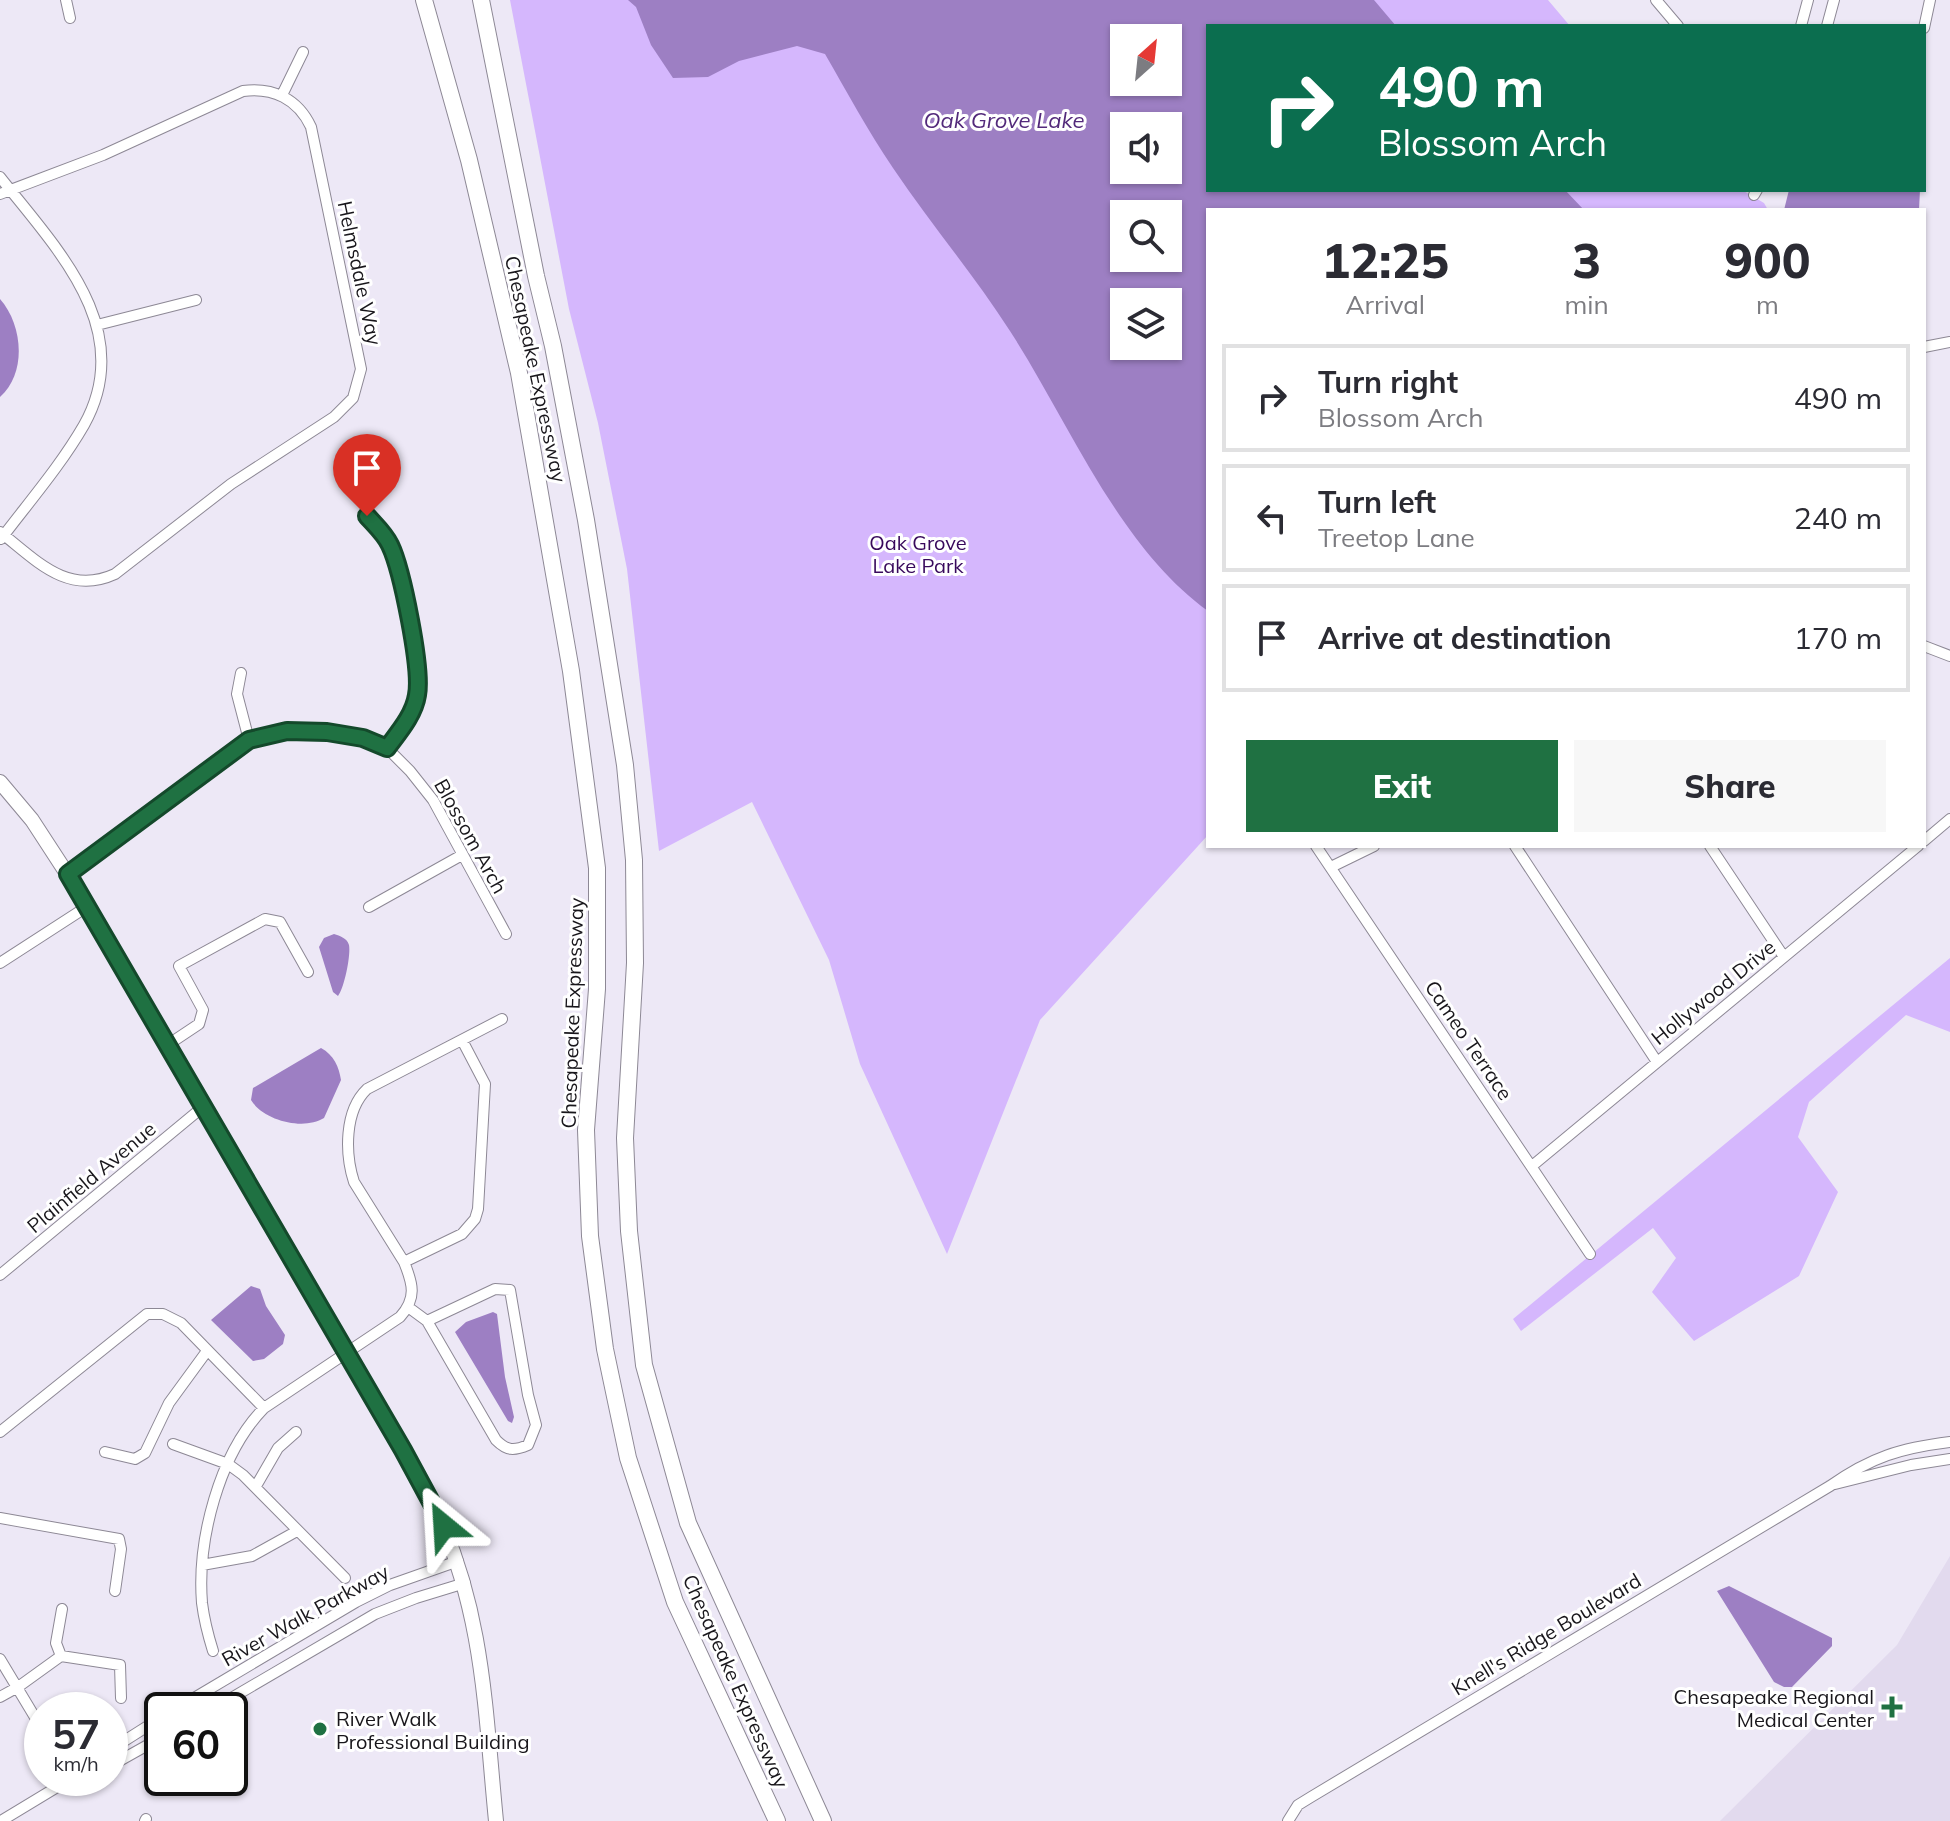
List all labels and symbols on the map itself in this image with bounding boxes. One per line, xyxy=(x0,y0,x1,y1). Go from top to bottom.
north arrow xyxy=(1110,24,1182,96)
water label: Oak Grove Lake xyxy=(923,106,1085,134)
street label: Helmsdale Way xyxy=(332,199,388,348)
street label: Chesapeake Expressway xyxy=(500,253,572,485)
pin xyxy=(333,434,401,516)
park label: Oak Grove Lake Park xyxy=(869,530,967,578)
street label: Blossom Arch xyxy=(429,774,513,898)
street label: Chesapeake Expressway xyxy=(555,897,589,1129)
street label: Hollywood Drive xyxy=(1646,934,1780,1050)
street label: Cameo Terrace xyxy=(1420,975,1518,1105)
street label: Plainfield Avenue xyxy=(22,1116,160,1238)
position arrow xyxy=(402,1484,486,1568)
street label: River Walk Parkway xyxy=(217,1558,393,1671)
street label: Knell's Ridge Boulevard xyxy=(1447,1567,1645,1701)
street label: Chesapeake Expressway xyxy=(678,1570,795,1792)
place label: Chesapeake Regional Medical Center xyxy=(1674,1684,1875,1732)
speed limit sign: 60 xyxy=(144,1692,248,1796)
marker: Chesapeake Regional Medical Center xyxy=(1881,1696,1903,1718)
place label: River Walk Professional Building xyxy=(336,1706,530,1754)
marker: River Walk Professional Building xyxy=(311,1720,329,1738)

